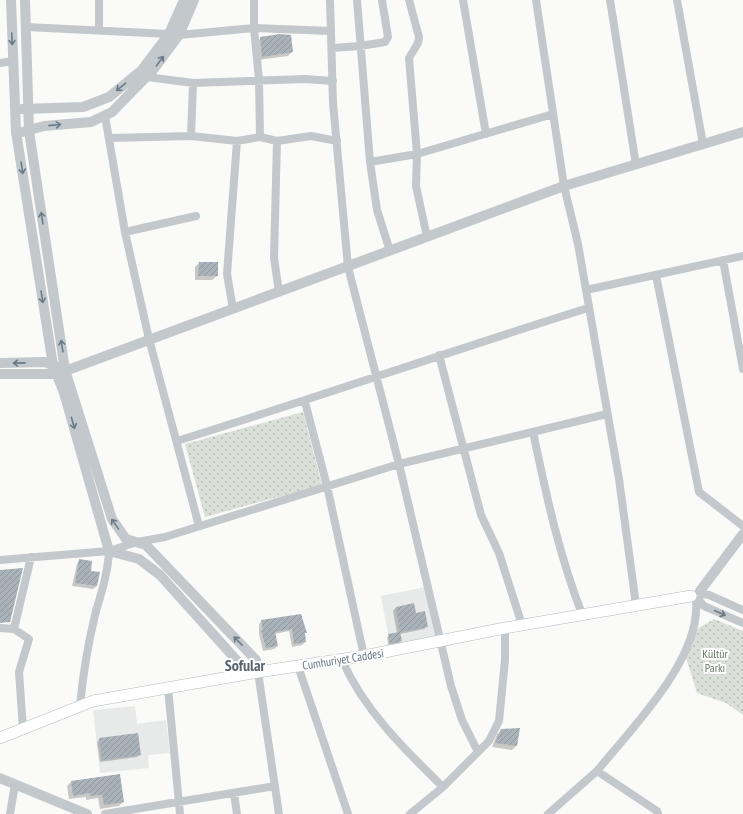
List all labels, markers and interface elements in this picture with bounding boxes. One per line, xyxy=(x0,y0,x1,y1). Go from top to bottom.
one-way arrow xyxy=(9,32,16,45)
one-way arrow xyxy=(156,55,164,66)
one-way arrow xyxy=(116,83,127,92)
one-way arrow xyxy=(48,121,61,129)
one-way arrow xyxy=(18,162,26,175)
one-way arrow xyxy=(38,212,46,225)
one-way arrow xyxy=(39,290,47,303)
one-way arrow xyxy=(58,340,66,353)
one-way arrow xyxy=(13,359,26,367)
one-way arrow xyxy=(70,416,77,429)
one-way arrow xyxy=(111,519,119,530)
one-way arrow xyxy=(714,610,726,617)
one-way arrow xyxy=(233,636,242,646)
street label: Cumhuriyet Caddesi xyxy=(301,645,385,673)
park label: Kültür Parkı xyxy=(702,646,729,675)
district label: Sofular xyxy=(225,655,266,675)

